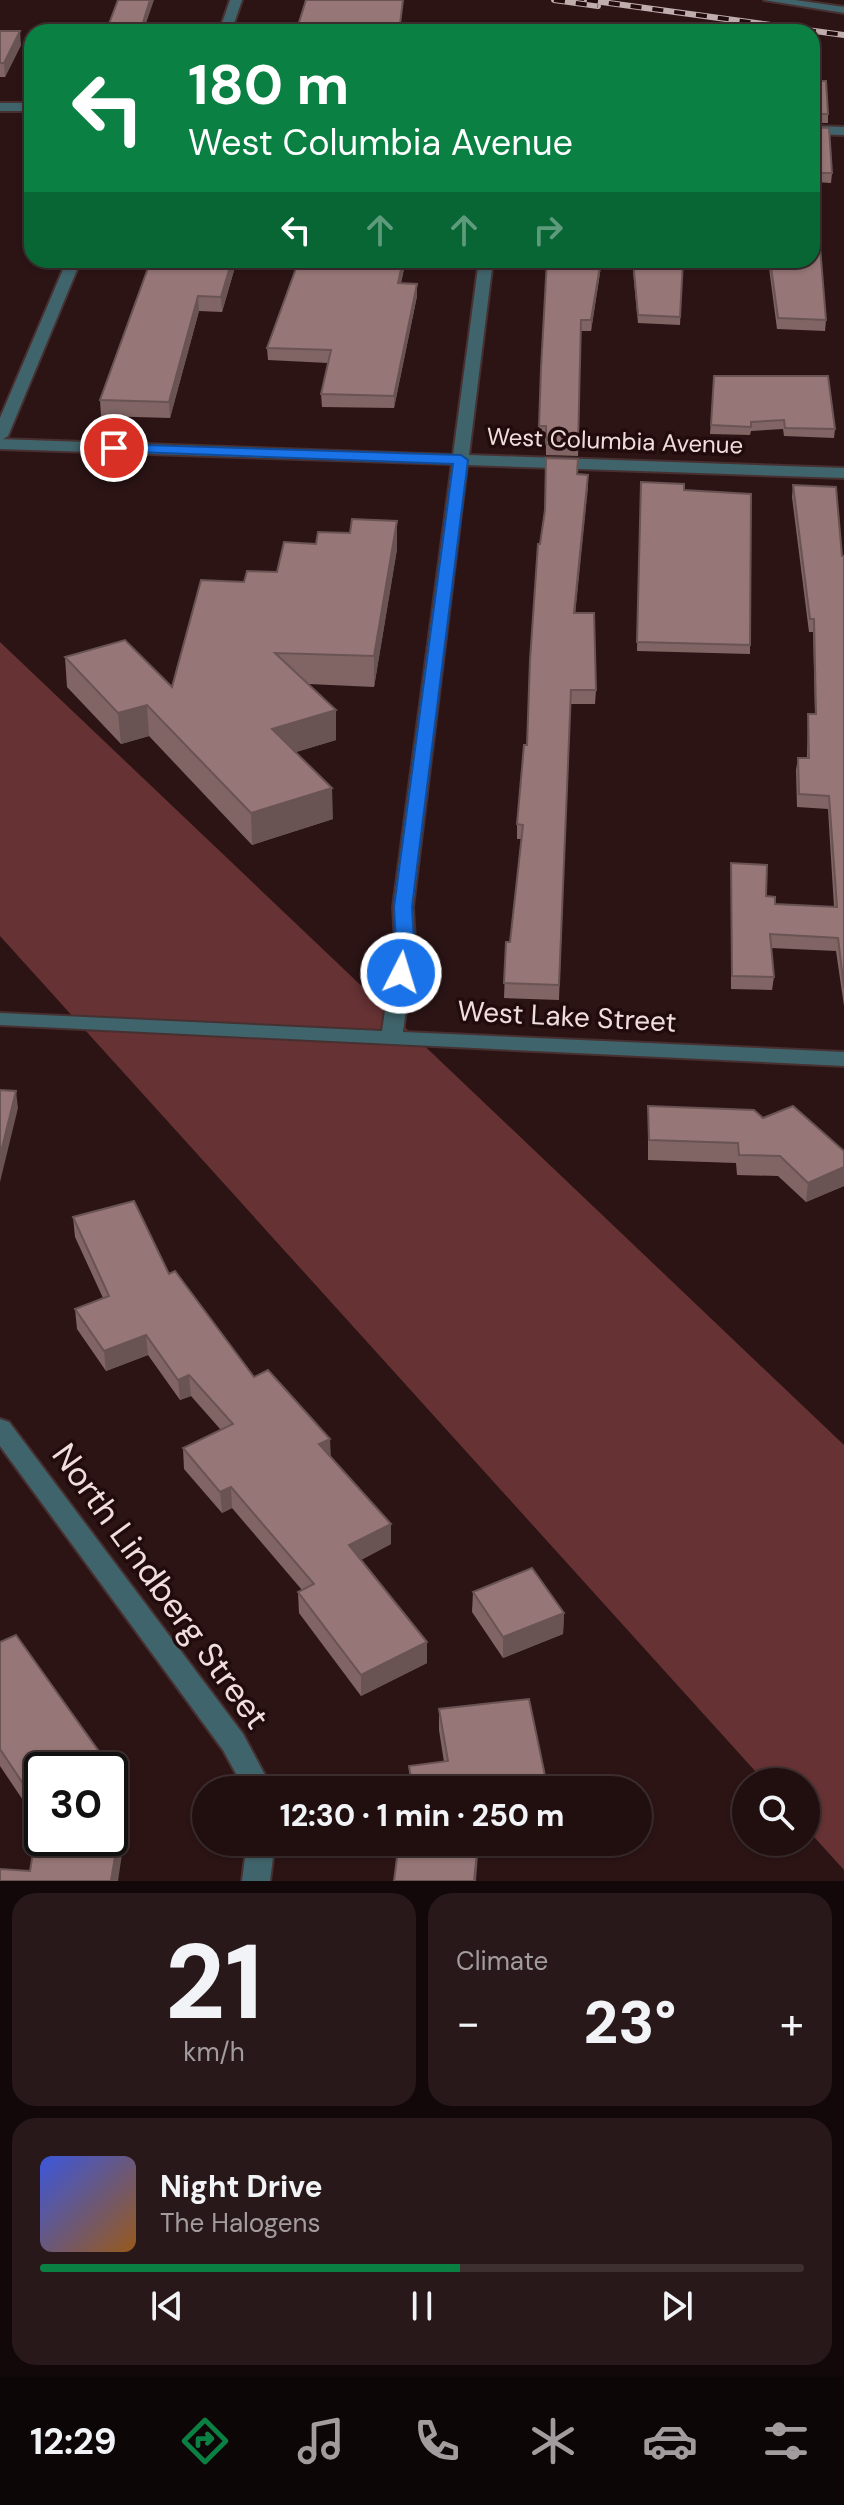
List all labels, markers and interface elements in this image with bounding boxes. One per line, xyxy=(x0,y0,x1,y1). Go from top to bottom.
text: 180 m xyxy=(188,48,349,121)
icon: left xyxy=(56,56,160,160)
text: West Columbia Avenue xyxy=(188,119,573,166)
icon: left xyxy=(274,208,318,252)
icon: ahead xyxy=(358,208,402,252)
icon: ahead xyxy=(442,208,486,252)
icon: right xyxy=(526,208,570,252)
pin xyxy=(80,414,148,482)
street label: West Columbia Avenue xyxy=(486,421,744,460)
icon: arrive xyxy=(92,426,136,470)
position arrow xyxy=(359,931,443,1015)
street label: West Lake Street xyxy=(457,992,677,1041)
street label: North Lindberg Street xyxy=(42,1435,279,1738)
speed limit sign: 30 xyxy=(24,1752,128,1856)
map controls xyxy=(732,1768,820,1856)
button: search xyxy=(732,1768,820,1856)
text: 12:30 · 1 min · 250 m xyxy=(280,1796,564,1835)
text: 21 xyxy=(165,1915,263,2050)
text: Climate xyxy=(456,1944,548,1978)
text: 23° xyxy=(584,1983,676,2062)
text: − xyxy=(456,1994,480,2052)
text: + xyxy=(780,1994,804,2052)
text: km/h xyxy=(183,2035,245,2069)
text: Night Drive xyxy=(160,2167,323,2206)
text: The Halogens xyxy=(160,2206,320,2240)
icon: previous xyxy=(145,2284,189,2328)
icon: pause xyxy=(400,2284,444,2328)
icon: next xyxy=(655,2284,699,2328)
icon: directions xyxy=(177,2413,233,2469)
icon: music xyxy=(293,2413,349,2469)
icon: phone xyxy=(409,2413,465,2469)
icon: climate xyxy=(525,2413,581,2469)
icon: car xyxy=(642,2413,698,2469)
icon: filters xyxy=(758,2413,814,2469)
text: 12:29 xyxy=(30,2418,117,2465)

